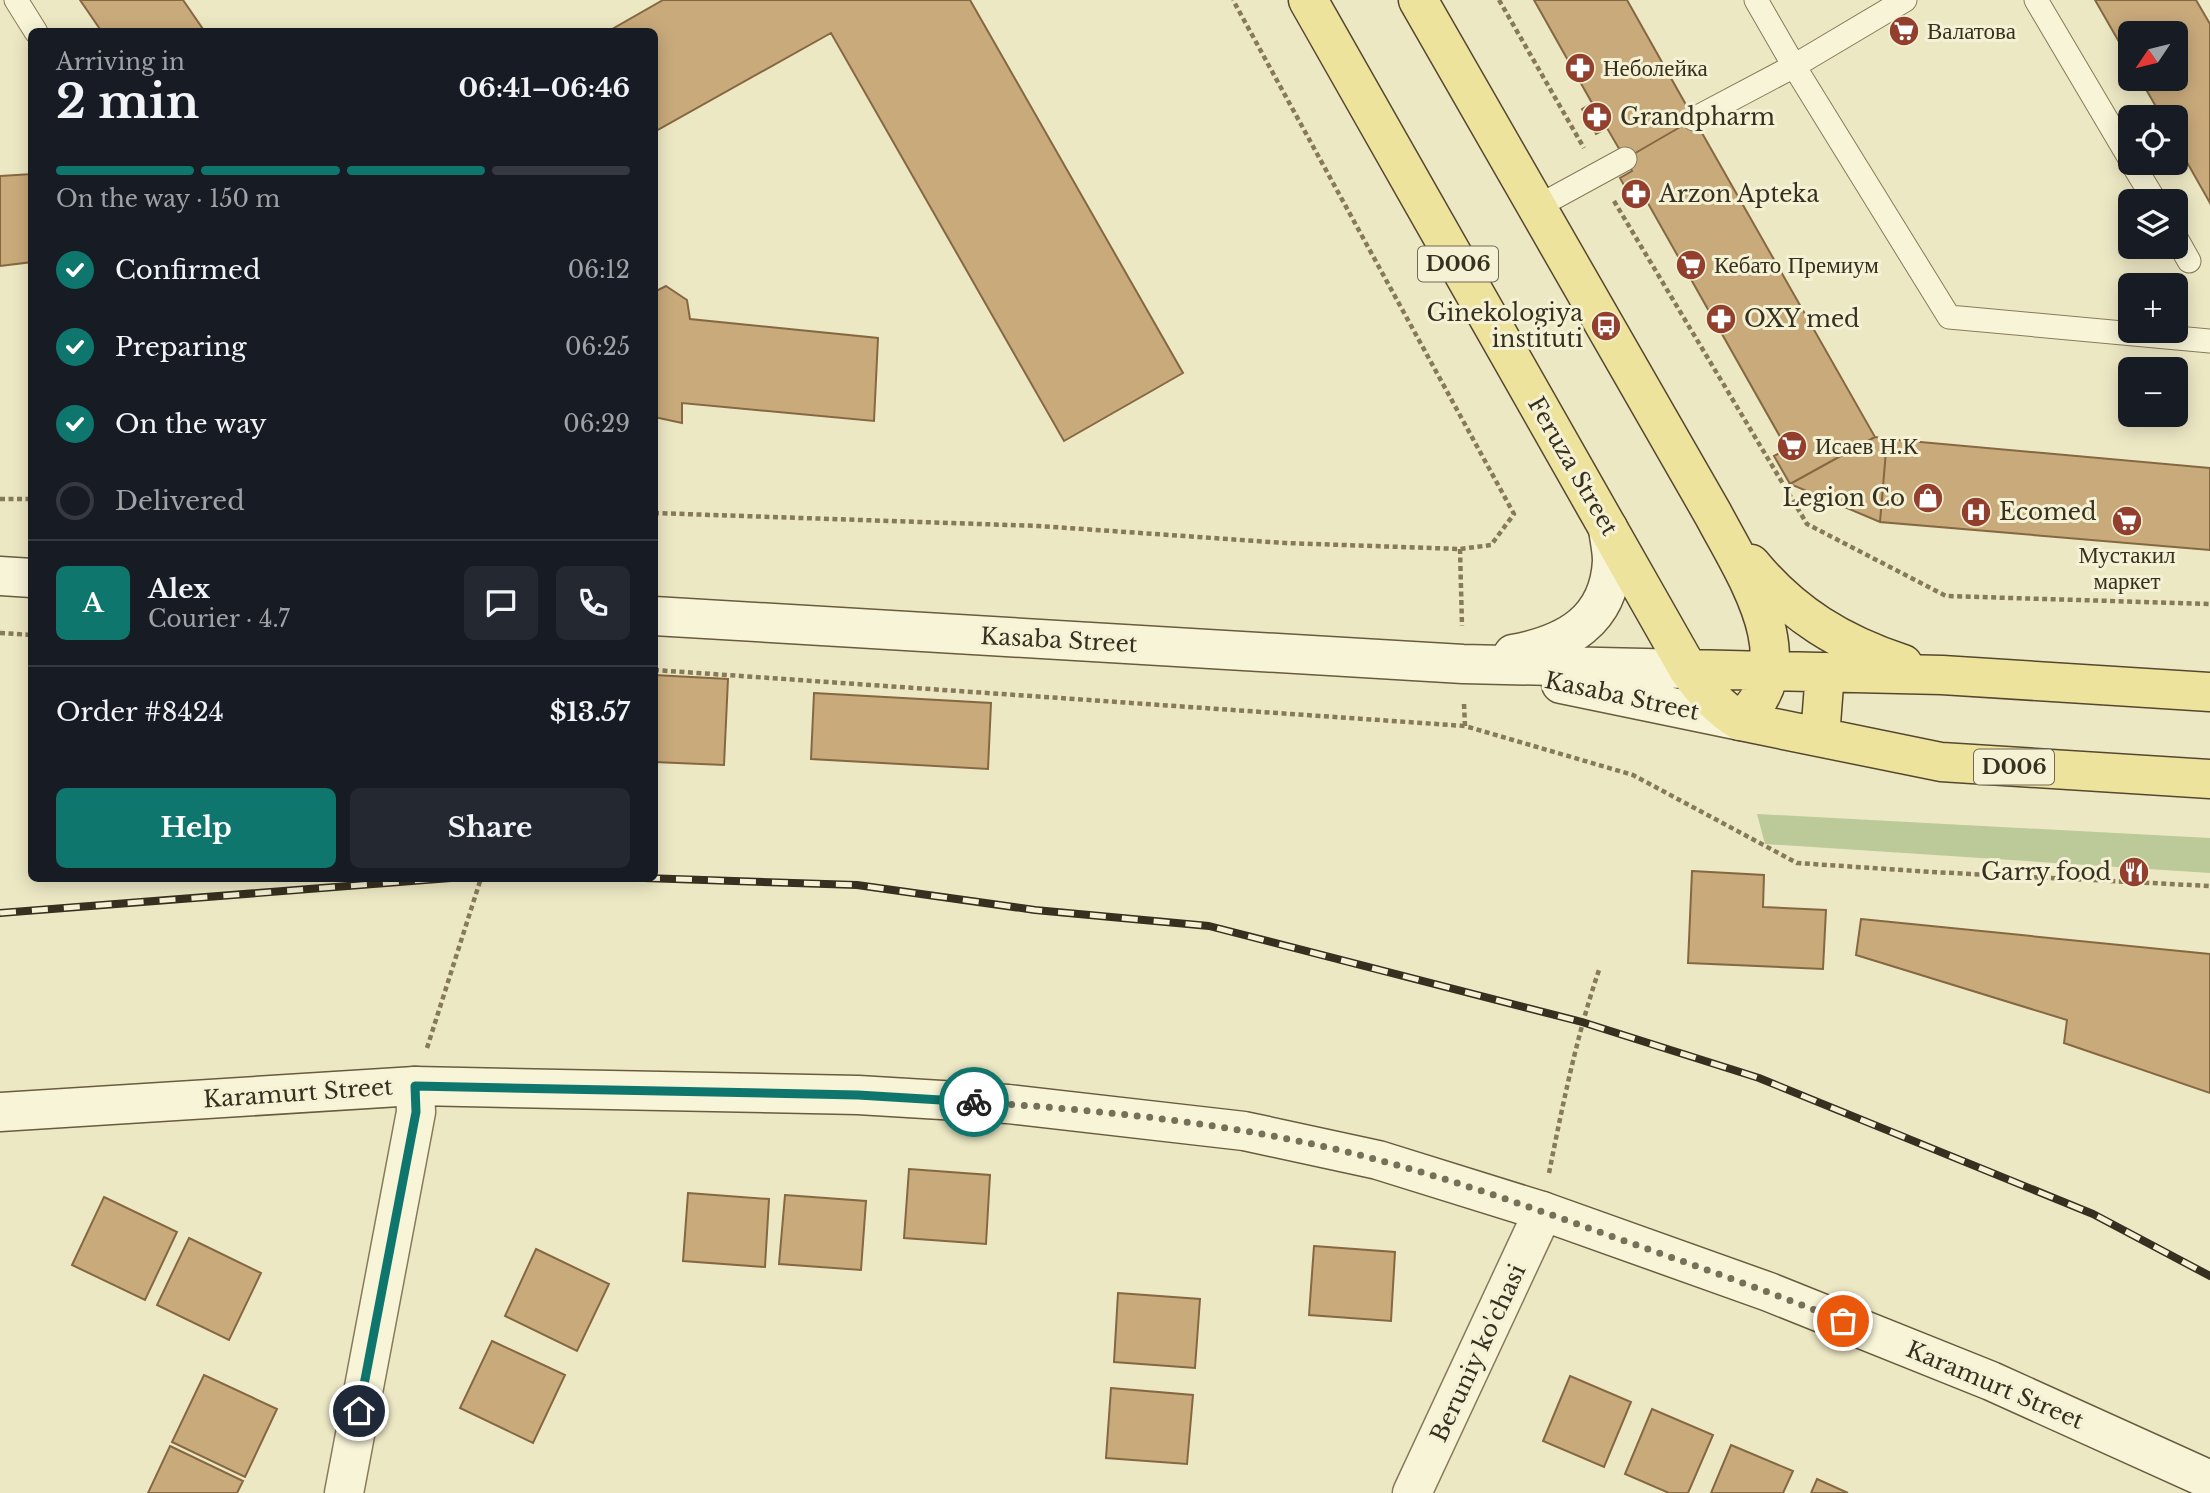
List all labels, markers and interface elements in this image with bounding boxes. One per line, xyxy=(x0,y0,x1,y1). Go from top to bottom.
supermarket icon: Валатова xyxy=(1887,14,1921,48)
place label: Валатова xyxy=(1927,17,2016,45)
north arrow xyxy=(2118,21,2188,91)
map controls xyxy=(2118,21,2188,427)
text: Arriving in xyxy=(56,48,185,76)
pharmacy icon: Неболейка xyxy=(1563,51,1597,85)
place label: Неболейка xyxy=(1603,54,1708,82)
text: 06:41–06:46 xyxy=(459,72,630,104)
text: 2 min xyxy=(56,73,199,130)
pharmacy icon: Grandpharm xyxy=(1580,100,1614,134)
place label: Grandpharm xyxy=(1620,103,1775,131)
button: locate xyxy=(2118,105,2188,175)
pharmacy icon: Arzon Apteka xyxy=(1619,177,1653,211)
place label: Arzon Apteka xyxy=(1658,180,1820,208)
text: On the way · 150 m xyxy=(56,185,280,213)
button: layers xyxy=(2118,189,2188,259)
road number: D006 xyxy=(1418,246,1498,282)
supermarket icon: Кебато Премиум xyxy=(1674,248,1708,282)
icon: check xyxy=(56,251,94,289)
place label: Кебато Премиум xyxy=(1714,251,1879,279)
text: Confirmed xyxy=(115,254,260,286)
text: 06:12 xyxy=(568,256,630,284)
button: + xyxy=(2118,273,2188,343)
place label: Ginekologiya instituti xyxy=(1427,299,1583,353)
pharmacy icon: OXY med xyxy=(1704,302,1738,336)
place label: OXY med xyxy=(1744,305,1860,333)
bus stop icon: Ginekologiya instituti xyxy=(1589,309,1623,343)
icon: check xyxy=(56,328,94,366)
text: Preparing xyxy=(115,331,247,363)
text: 06:25 xyxy=(565,333,630,361)
button: − xyxy=(2118,357,2188,427)
street label: Feruza Street xyxy=(1522,392,1624,540)
icon: check xyxy=(56,405,94,443)
text: On the way xyxy=(115,408,267,440)
text: 06:29 xyxy=(563,410,630,438)
supermarket icon: Исаев Н.К xyxy=(1775,429,1809,463)
place label: Исаев Н.К xyxy=(1815,432,1919,460)
shop icon: Legion Co xyxy=(1911,481,1945,515)
place label: Legion Co xyxy=(1783,484,1905,512)
text: Delivered xyxy=(115,485,245,517)
hospital icon: Ecomed xyxy=(1959,495,1993,529)
place label: Ecomed xyxy=(1999,498,2096,526)
supermarket icon: Мустакил маркет xyxy=(2110,504,2144,538)
place label: Мустакил маркет xyxy=(2078,541,2176,595)
button: chat xyxy=(464,566,538,640)
button: phone xyxy=(556,566,630,640)
text: Alex xyxy=(148,573,210,605)
text: A xyxy=(82,587,104,619)
text: Courier · 4.7 xyxy=(148,605,290,633)
street label: Kasaba Street xyxy=(980,622,1139,658)
street label: Kasaba Street xyxy=(1542,666,1702,726)
text: Order #8424 xyxy=(56,696,224,728)
text: $13.57 xyxy=(550,696,630,728)
road number: D006 xyxy=(1974,750,2054,784)
button: Help xyxy=(56,788,336,868)
button: Share xyxy=(350,788,630,868)
restaurant icon: Garry food xyxy=(2117,855,2151,889)
place label: Garry food xyxy=(1981,858,2111,886)
courier xyxy=(939,1067,1009,1137)
street label: Karamurt Street xyxy=(202,1072,394,1114)
icon: bike xyxy=(955,1083,993,1121)
street label: Beruniy ko'chasi xyxy=(1425,1260,1532,1446)
pin xyxy=(1813,1291,1873,1351)
icon: bag xyxy=(1824,1302,1862,1340)
street label: Karamurt Street xyxy=(1902,1335,2088,1435)
pin xyxy=(329,1381,389,1441)
icon: home xyxy=(340,1392,378,1430)

